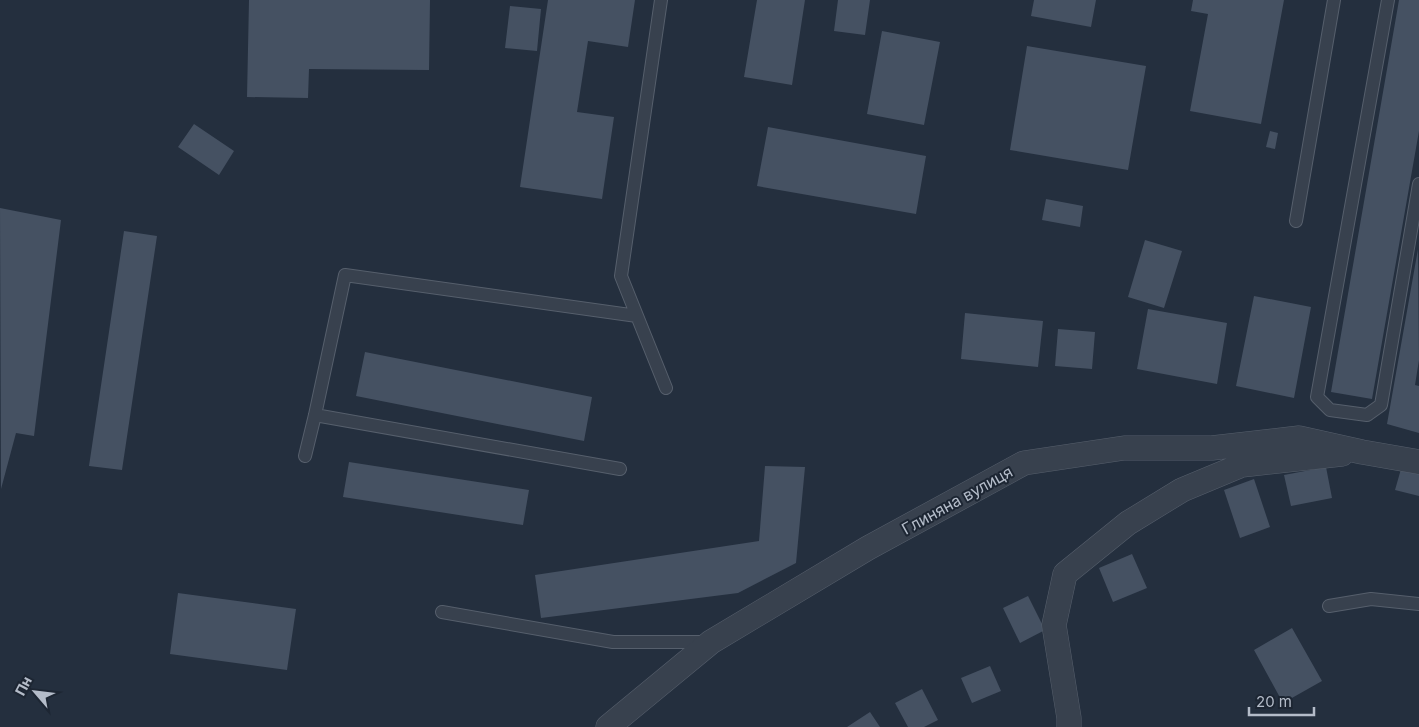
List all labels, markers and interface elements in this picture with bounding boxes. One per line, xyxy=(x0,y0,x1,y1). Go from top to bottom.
street label: Глиняна вулиця xyxy=(898,461,1016,539)
north arrow xyxy=(10,667,60,717)
text: Пн xyxy=(11,673,35,698)
scale bar xyxy=(1249,684,1314,716)
text: 20 m xyxy=(1256,692,1292,711)

